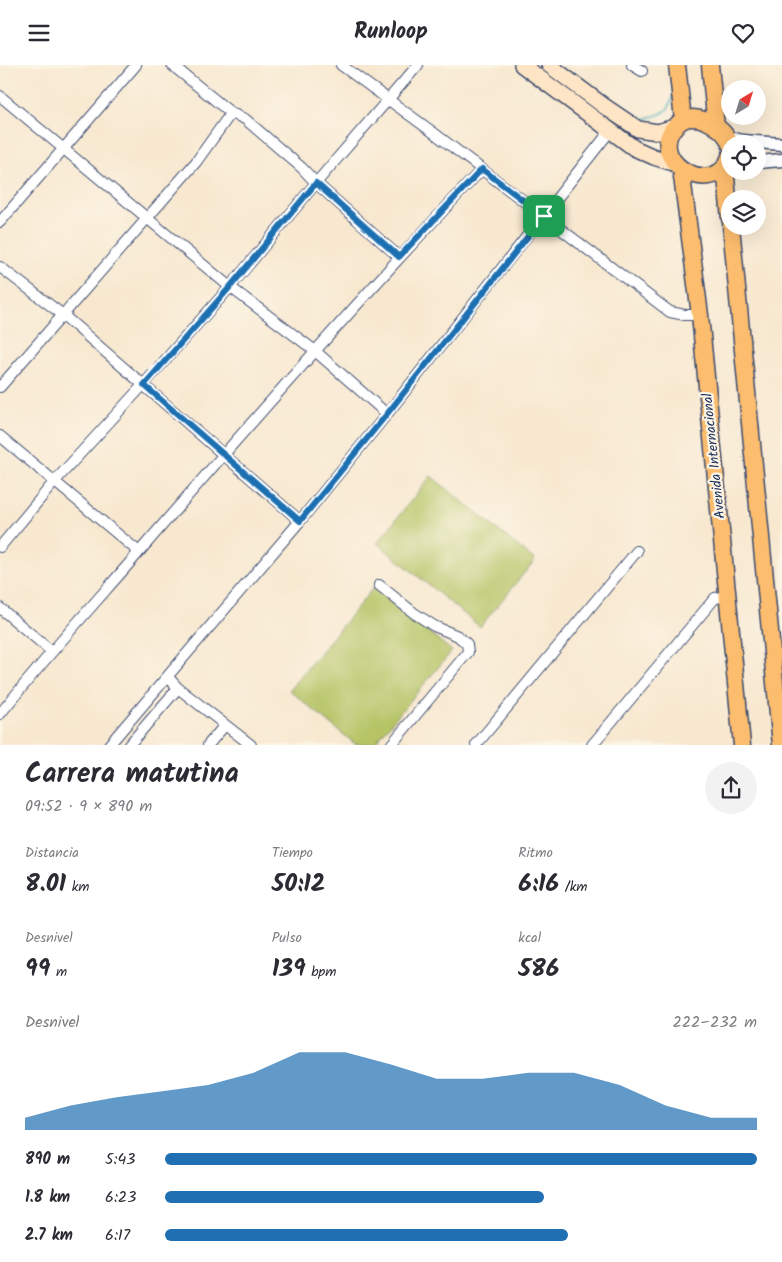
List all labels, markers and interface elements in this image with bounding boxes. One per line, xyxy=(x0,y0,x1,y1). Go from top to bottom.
text: Runloop xyxy=(354,15,428,50)
icon: menu xyxy=(25,19,53,47)
icon: heart xyxy=(729,19,757,47)
north arrow xyxy=(721,80,766,125)
map controls xyxy=(721,80,766,235)
button: locate xyxy=(721,135,766,180)
button: layers xyxy=(721,190,766,235)
pin xyxy=(523,195,565,237)
icon: arrive xyxy=(530,202,558,230)
street label: Avenida Internacional xyxy=(696,392,732,520)
text: Carrera matutina xyxy=(25,752,239,797)
button: share xyxy=(705,762,757,814)
text: 09:52 · 9 × 890 m xyxy=(25,794,152,819)
text: Distancia xyxy=(25,842,79,864)
text: Tiempo xyxy=(272,842,313,864)
text: Ritmo xyxy=(518,842,553,864)
text: 8.01 xyxy=(25,864,66,904)
text: 50:12 xyxy=(272,864,325,904)
text: 6:16 xyxy=(518,864,559,904)
text: km xyxy=(66,876,89,898)
text: /km xyxy=(559,876,587,898)
text: Desnivel xyxy=(25,927,73,949)
text: Pulso xyxy=(272,927,302,949)
text: kcal xyxy=(518,927,541,949)
text: 99 xyxy=(25,949,50,989)
text: 139 xyxy=(272,949,306,989)
text: 586 xyxy=(518,949,559,989)
text: m xyxy=(50,961,67,983)
text: bpm xyxy=(306,961,336,983)
text: Desnivel xyxy=(25,1010,80,1035)
text: 222–232 m xyxy=(672,1010,757,1035)
text: 890 m xyxy=(25,1147,70,1172)
text: 5:43 xyxy=(105,1147,135,1172)
text: 1.8 km xyxy=(25,1185,70,1210)
text: 6:23 xyxy=(105,1185,136,1210)
text: 2.7 km xyxy=(25,1223,73,1248)
text: 6:17 xyxy=(105,1223,130,1248)

